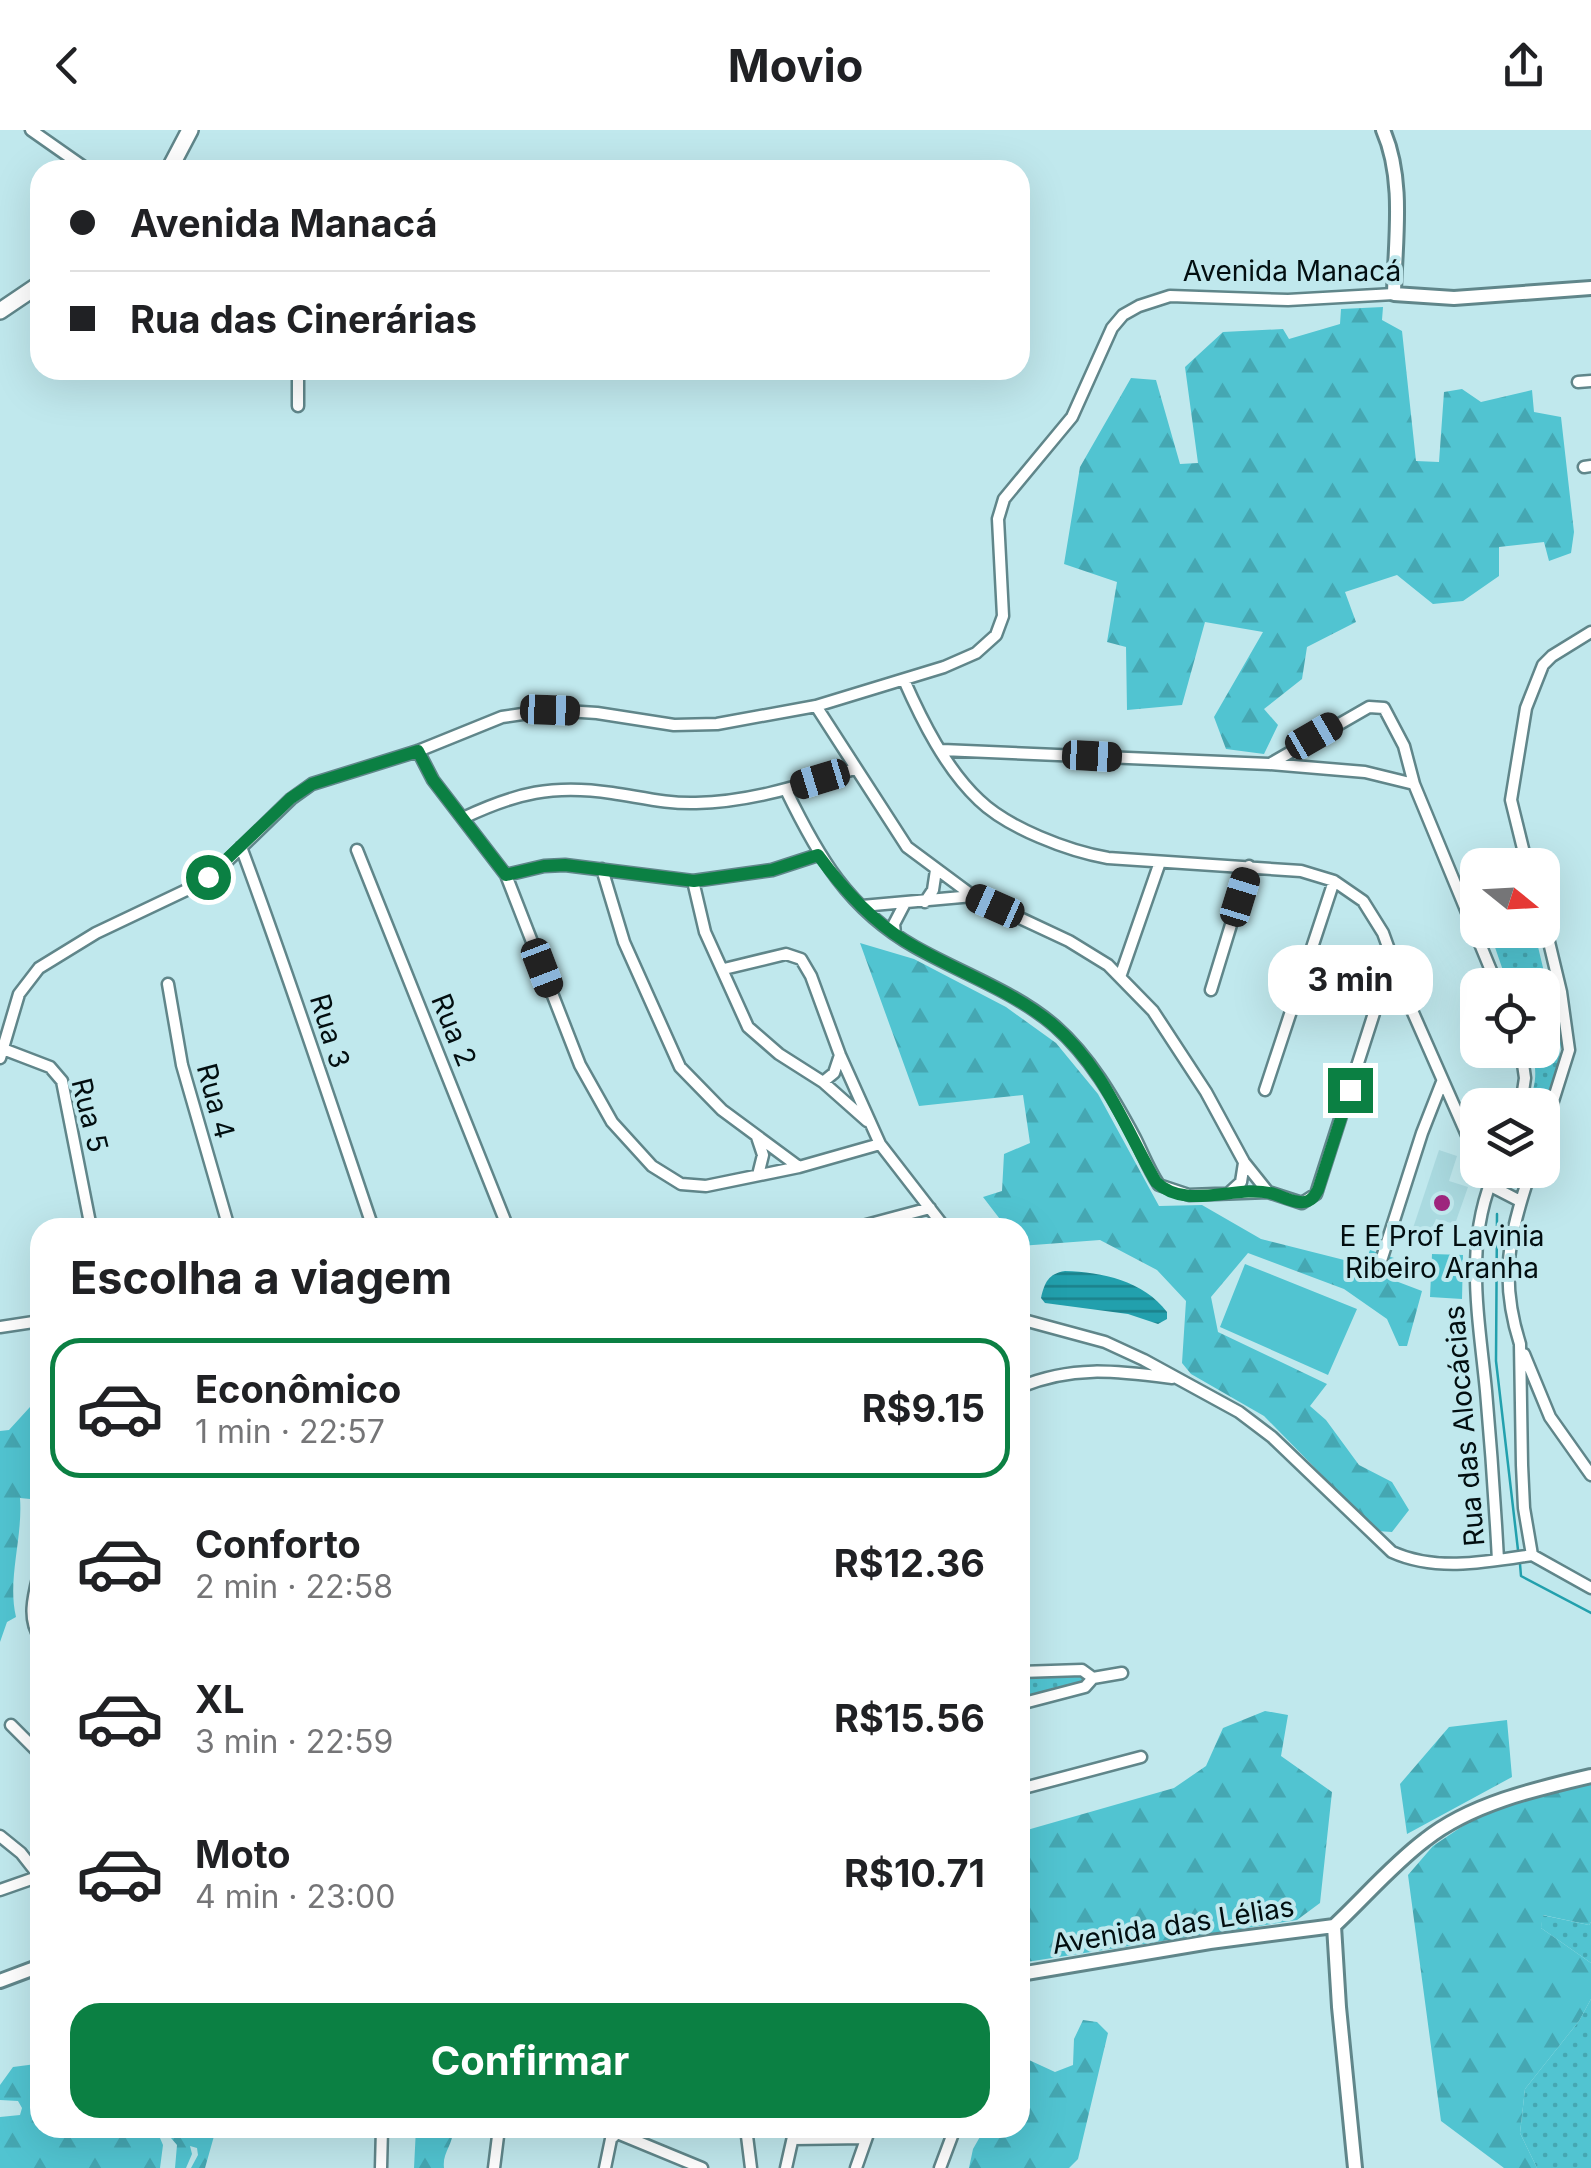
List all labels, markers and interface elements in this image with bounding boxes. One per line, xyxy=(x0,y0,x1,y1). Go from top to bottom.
icon: back xyxy=(40,38,95,93)
text: Movio xyxy=(728,38,863,93)
icon: share xyxy=(1496,38,1551,93)
text: Avenida Manacá xyxy=(130,200,437,246)
street label: Avenida Manacá xyxy=(1183,254,1401,288)
text: Rua das Cinerárias xyxy=(130,296,477,342)
car xyxy=(519,694,581,726)
car xyxy=(1281,708,1347,764)
car xyxy=(1061,739,1123,773)
car xyxy=(787,756,853,802)
north arrow xyxy=(1460,848,1560,948)
map controls xyxy=(1460,848,1560,1188)
route start xyxy=(186,855,231,900)
car xyxy=(1217,864,1263,930)
car xyxy=(961,880,1029,932)
car xyxy=(517,935,567,1001)
callout: 3 min xyxy=(1268,945,1432,1015)
text: 3 min xyxy=(1307,960,1394,999)
button: locate xyxy=(1460,968,1560,1068)
street label: Rua 2 xyxy=(424,989,484,1071)
street label: Rua 3 xyxy=(303,990,357,1072)
street label: Rua 4 xyxy=(190,1060,242,1142)
route end xyxy=(1328,1068,1373,1113)
street label: Rua 5 xyxy=(64,1074,116,1156)
button: layers xyxy=(1460,1088,1560,1188)
marker: E E Prof Lavinia Ribeiro Aranha xyxy=(1431,1192,1453,1214)
place label: E E Prof Lavinia Ribeiro Aranha xyxy=(1339,1219,1545,1285)
text: Escolha a viagem xyxy=(70,1250,452,1305)
street label: Rua das Alocácias xyxy=(1437,1304,1491,1548)
icon: car xyxy=(75,1363,165,1453)
text: Econômico xyxy=(195,1366,401,1412)
text: R$9.15 xyxy=(862,1385,985,1431)
text: 1 min · 22:57 xyxy=(195,1412,385,1451)
icon: car xyxy=(75,1518,165,1608)
text: Conforto xyxy=(195,1521,361,1567)
text: R$12.36 xyxy=(834,1540,985,1586)
text: 2 min · 22:58 xyxy=(195,1567,393,1606)
icon: car xyxy=(75,1673,165,1763)
text: XL xyxy=(195,1676,245,1722)
text: R$15.56 xyxy=(834,1695,985,1741)
text: 3 min · 22:59 xyxy=(195,1722,393,1761)
icon: car xyxy=(75,1828,165,1918)
text: Moto xyxy=(195,1831,291,1877)
text: R$10.71 xyxy=(844,1850,985,1896)
text: 4 min · 23:00 xyxy=(195,1877,395,1916)
street label: Avenida das Lélias xyxy=(1049,1889,1297,1961)
button: Confirmar xyxy=(70,2003,990,2118)

